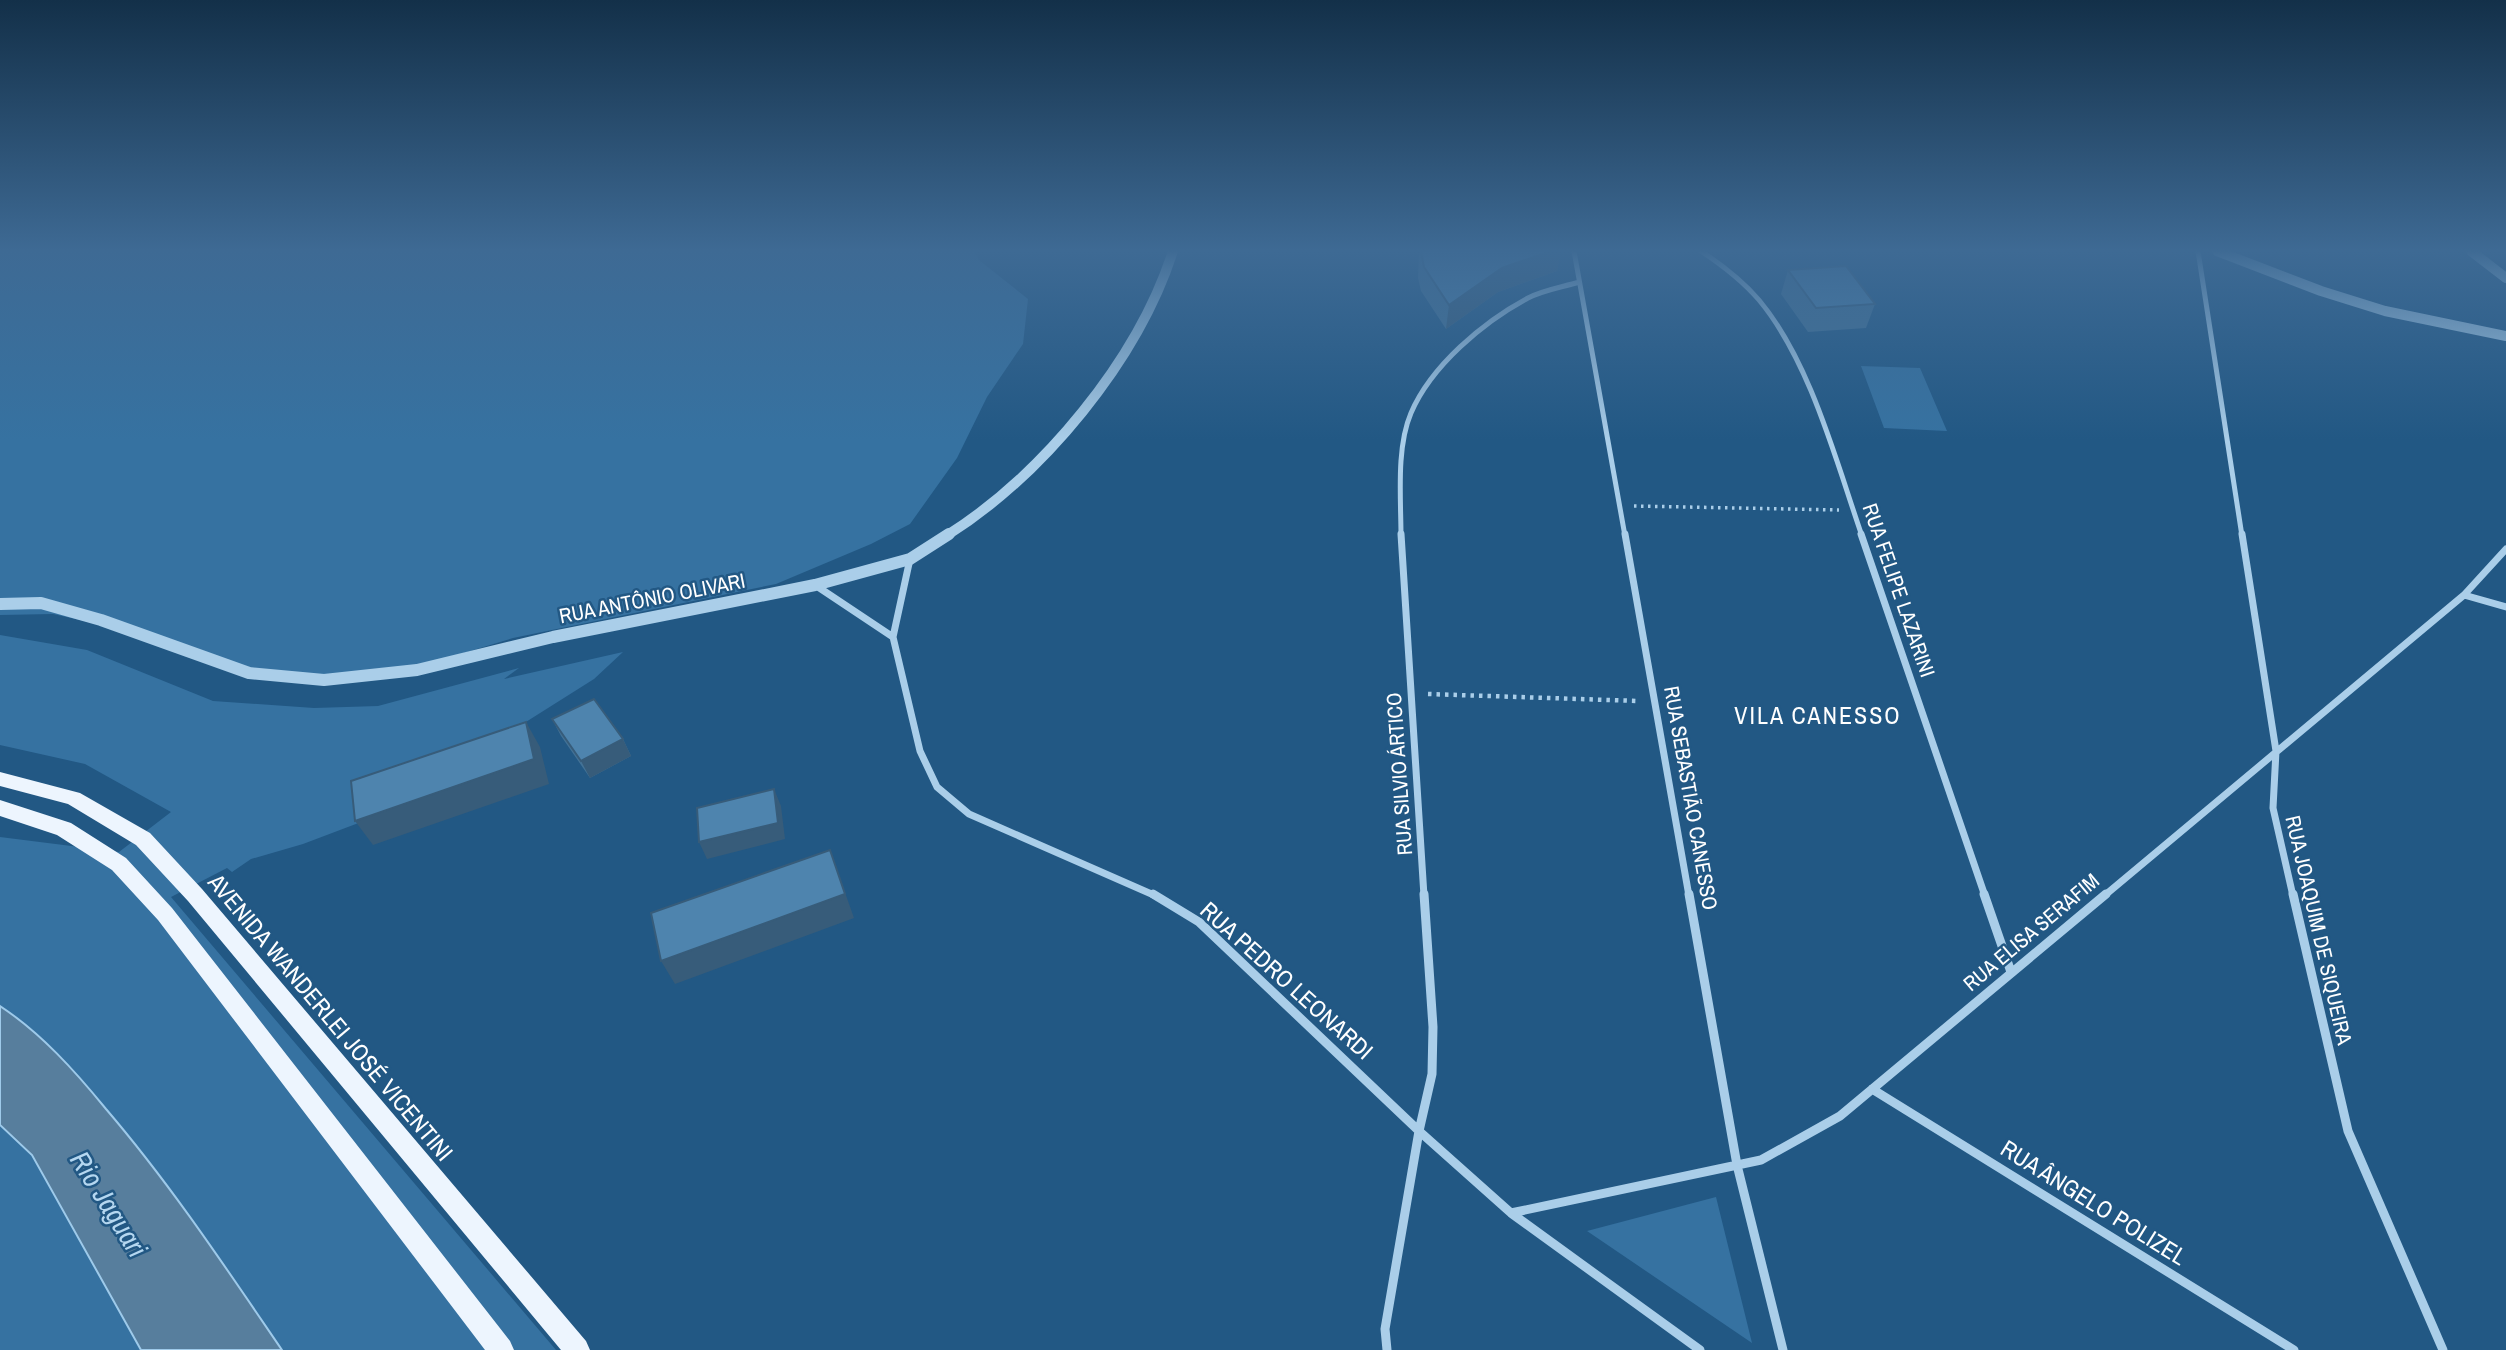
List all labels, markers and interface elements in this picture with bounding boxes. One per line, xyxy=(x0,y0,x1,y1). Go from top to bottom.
street label: RUA FELIPE LAZARINI xyxy=(1856,499,1942,681)
street label: RUA ANTÔNIO OLIVARI xyxy=(557,566,747,630)
street label: RUA SEBASTIÃO CANESSO xyxy=(1657,684,1725,912)
street label: RUA SILVIO ÁRTICO xyxy=(1379,692,1419,856)
district label: VILA CANESSO xyxy=(1734,699,1902,731)
street label: RUA JOAQUIM DE SIQUEIRA xyxy=(2279,813,2360,1048)
street label: AVENIDA WANDERLEI JOSÉ VICENTINI xyxy=(201,866,461,1167)
street label: RUA ELISA SERAFIM xyxy=(1957,866,2105,998)
street label: RUA PEDRO LEONARDI xyxy=(1194,894,1380,1066)
street label: RUA ÂNGELO POLIZEL xyxy=(1995,1132,2193,1272)
water label: Rio Jaguari xyxy=(61,1144,157,1265)

